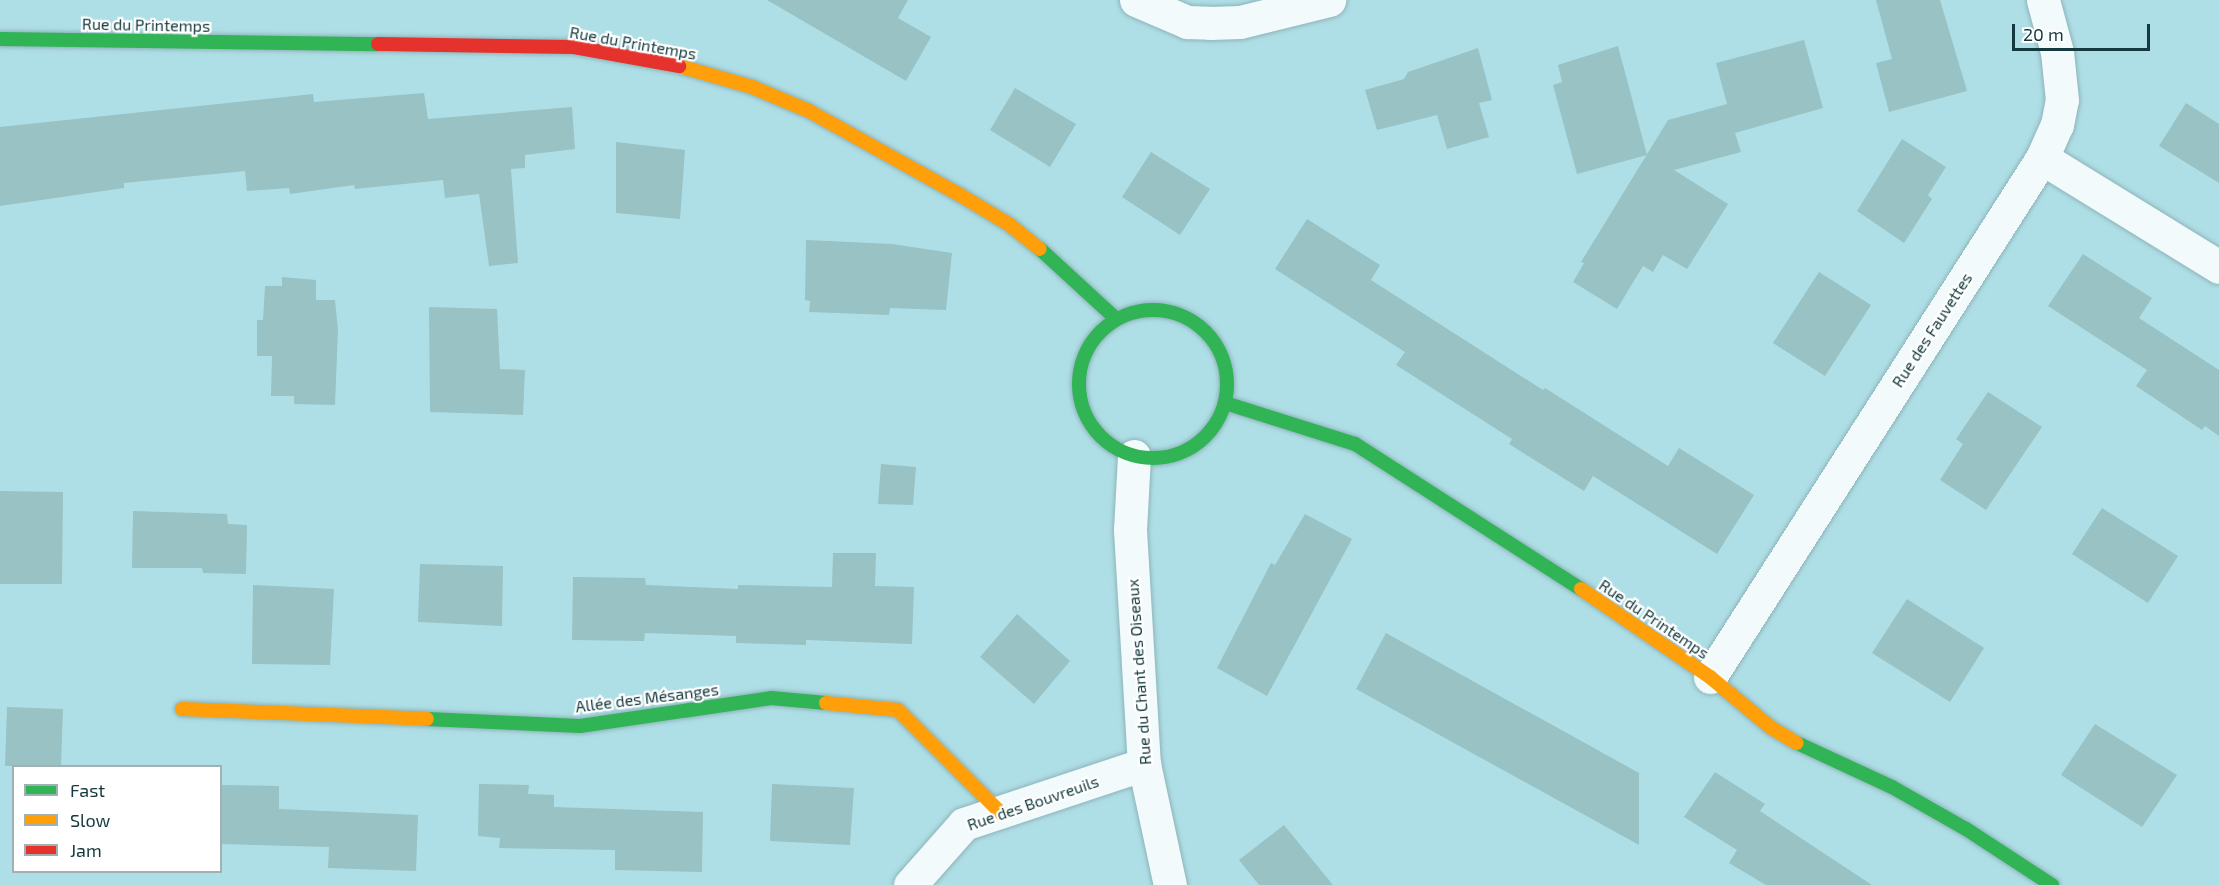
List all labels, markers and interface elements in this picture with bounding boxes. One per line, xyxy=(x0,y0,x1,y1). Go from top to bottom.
scale bar xyxy=(2015,12,2153,50)
street label: Rue du Printemps xyxy=(82,14,210,36)
street label: Rue du Printemps xyxy=(568,22,698,64)
text: 20 m xyxy=(2023,23,2064,45)
street label: Rue des Fauvettes xyxy=(1888,269,1976,391)
street label: Rue du Printemps xyxy=(1595,575,1713,663)
street label: Rue du Chant des Oiseaux xyxy=(1123,578,1155,766)
street label: Allée des Mésanges xyxy=(574,680,720,716)
legend xyxy=(12,765,222,873)
street label: Rue des Bouvreuils xyxy=(965,771,1101,835)
text: Fast xyxy=(70,779,105,801)
text: Slow xyxy=(70,809,110,831)
text: Jam xyxy=(70,839,102,861)

